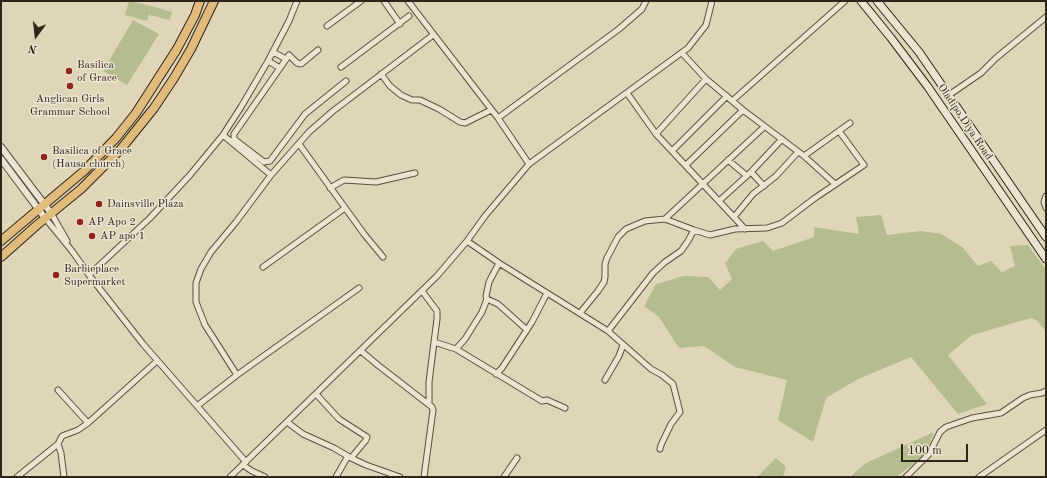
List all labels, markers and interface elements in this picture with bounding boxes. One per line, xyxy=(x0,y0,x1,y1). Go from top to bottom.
north arrow xyxy=(16,16,56,56)
text: N xyxy=(27,42,38,54)
place label: Basilica of Grace xyxy=(77,58,117,84)
marker: Basilica of Grace xyxy=(64,66,74,76)
marker: Anglican Girls Grammar School xyxy=(65,81,75,91)
street label: Oladipo Diya Road xyxy=(935,81,995,163)
place label: Anglican Girls Grammar School xyxy=(30,92,110,118)
place label: Basilica of Grace (Hausa church) xyxy=(52,144,132,170)
marker: Basilica of Grace (Hausa church) xyxy=(39,152,49,162)
place label: Dainsville Plaza xyxy=(107,197,184,211)
marker: Dainsville Plaza xyxy=(94,199,104,209)
place label: AP Apo 2 xyxy=(88,215,136,229)
marker: AP Apo 2 xyxy=(75,217,85,227)
place label: AP apo 1 xyxy=(100,229,145,243)
marker: AP apo 1 xyxy=(87,231,97,241)
place label: Barbieplace Supermarket xyxy=(64,262,125,288)
marker: Barbieplace Supermarket xyxy=(51,270,61,280)
scale bar xyxy=(903,436,970,462)
text: 100 m xyxy=(908,445,942,457)

